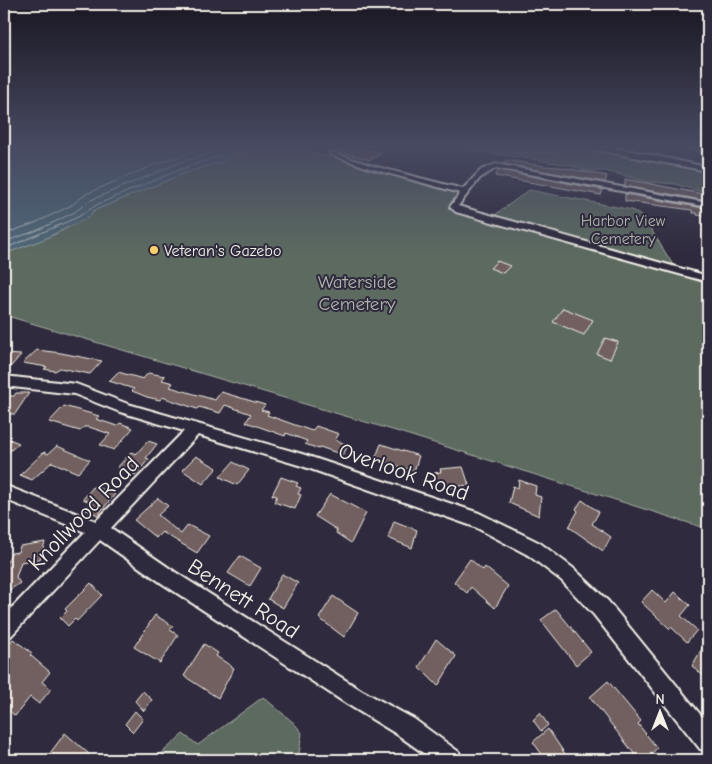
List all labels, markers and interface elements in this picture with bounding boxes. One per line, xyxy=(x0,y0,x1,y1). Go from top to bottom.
park label: Harbor View Cemetery xyxy=(581,212,666,248)
place label: Veteran's Gazebo xyxy=(164,242,281,260)
marker: Veteran's Gazebo xyxy=(148,244,160,256)
park label: Waterside Cemetery xyxy=(318,271,396,315)
street label: Overlook Road xyxy=(335,437,472,506)
street label: Knollwood Road xyxy=(23,451,145,576)
street label: Bennett Road xyxy=(183,553,304,644)
north arrow xyxy=(634,686,684,736)
text: N xyxy=(655,691,665,708)

